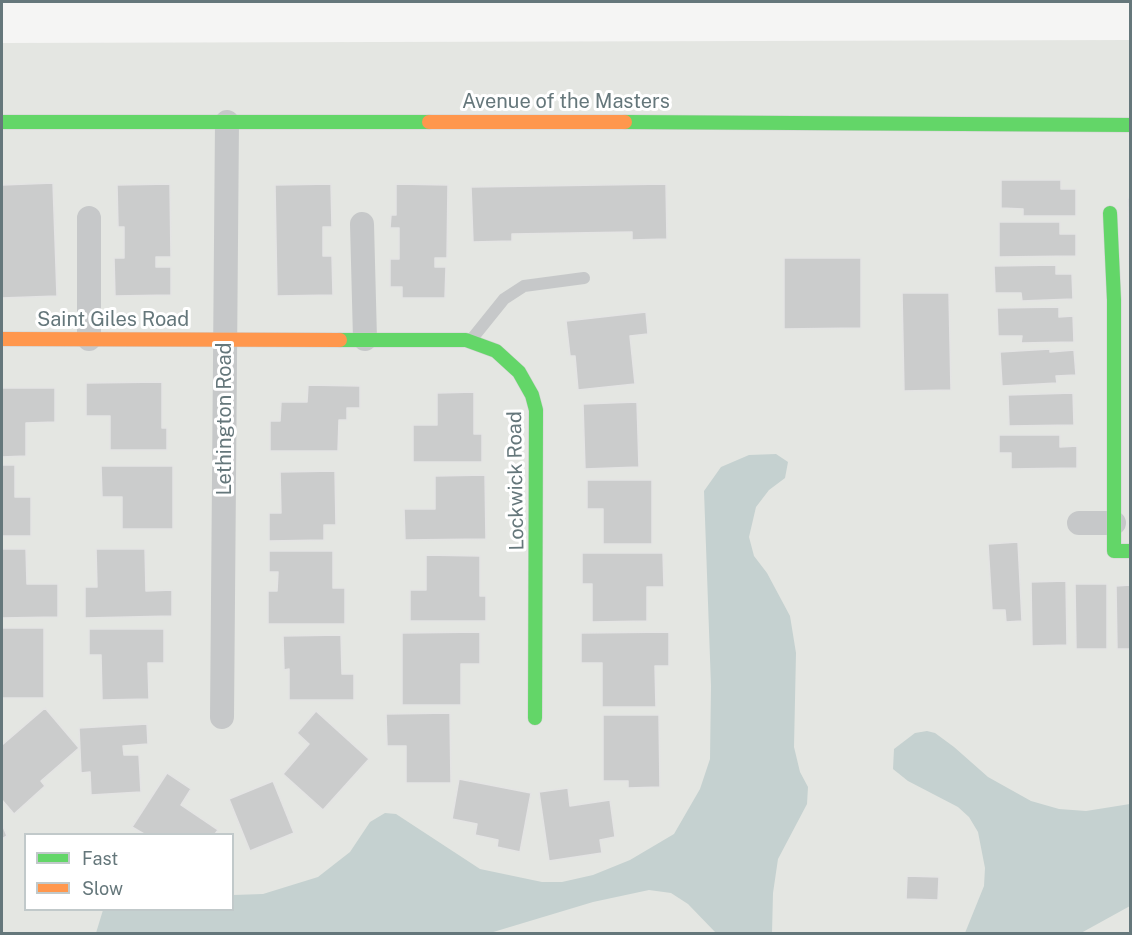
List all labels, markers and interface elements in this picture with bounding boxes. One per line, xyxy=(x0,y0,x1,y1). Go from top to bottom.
street label: Avenue of the Masters xyxy=(462,90,670,114)
street label: Saint Giles Road xyxy=(37,308,189,332)
street label: Lethington Road xyxy=(213,342,237,496)
street label: Lockwick Road xyxy=(503,411,529,551)
legend xyxy=(24,833,234,911)
text: Fast xyxy=(82,848,118,869)
text: Slow xyxy=(82,878,123,899)

